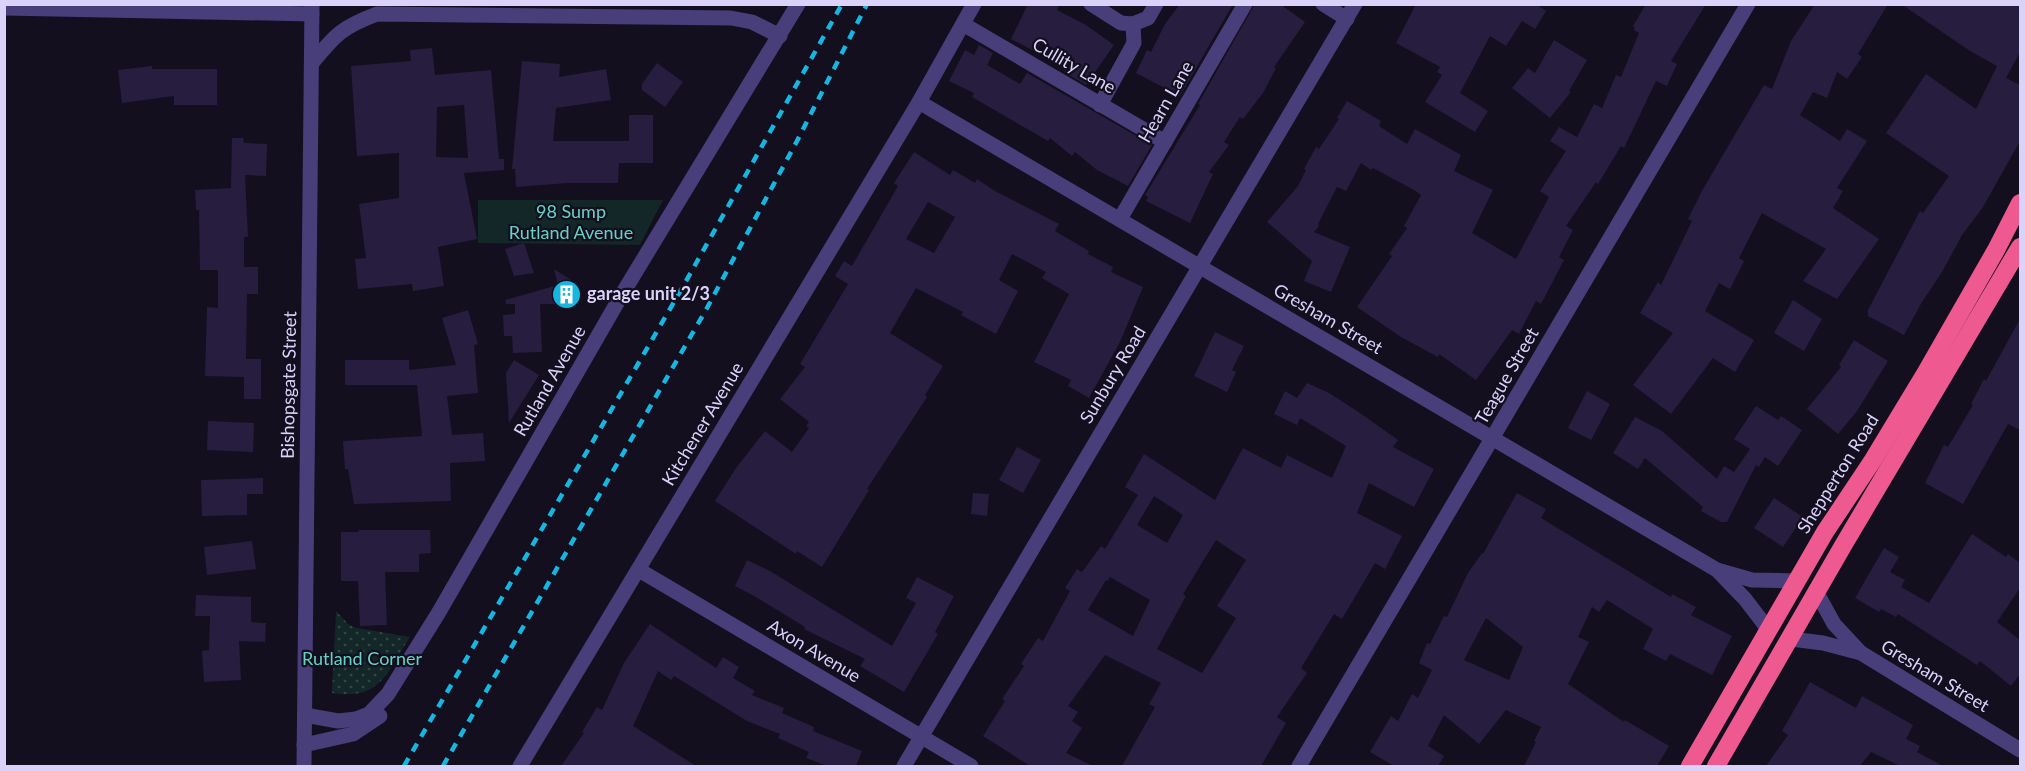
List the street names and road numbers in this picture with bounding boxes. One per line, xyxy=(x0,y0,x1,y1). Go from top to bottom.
street label: Cullity Lane xyxy=(1029,33,1120,98)
street label: Hearn Lane xyxy=(1133,57,1197,146)
street label: Gresham Street xyxy=(1270,278,1387,359)
street label: Bishopsgate Street xyxy=(276,310,300,459)
street label: Rutland Avenue xyxy=(509,321,590,440)
street label: Sunbury Road xyxy=(1074,322,1150,427)
street label: Teague Street xyxy=(1470,323,1543,428)
street label: Kitchener Avenue xyxy=(657,358,748,489)
street label: Shepperton Road xyxy=(1792,410,1883,537)
street label: Axon Avenue xyxy=(764,614,865,687)
street label: Gresham Street xyxy=(1877,634,1994,716)

